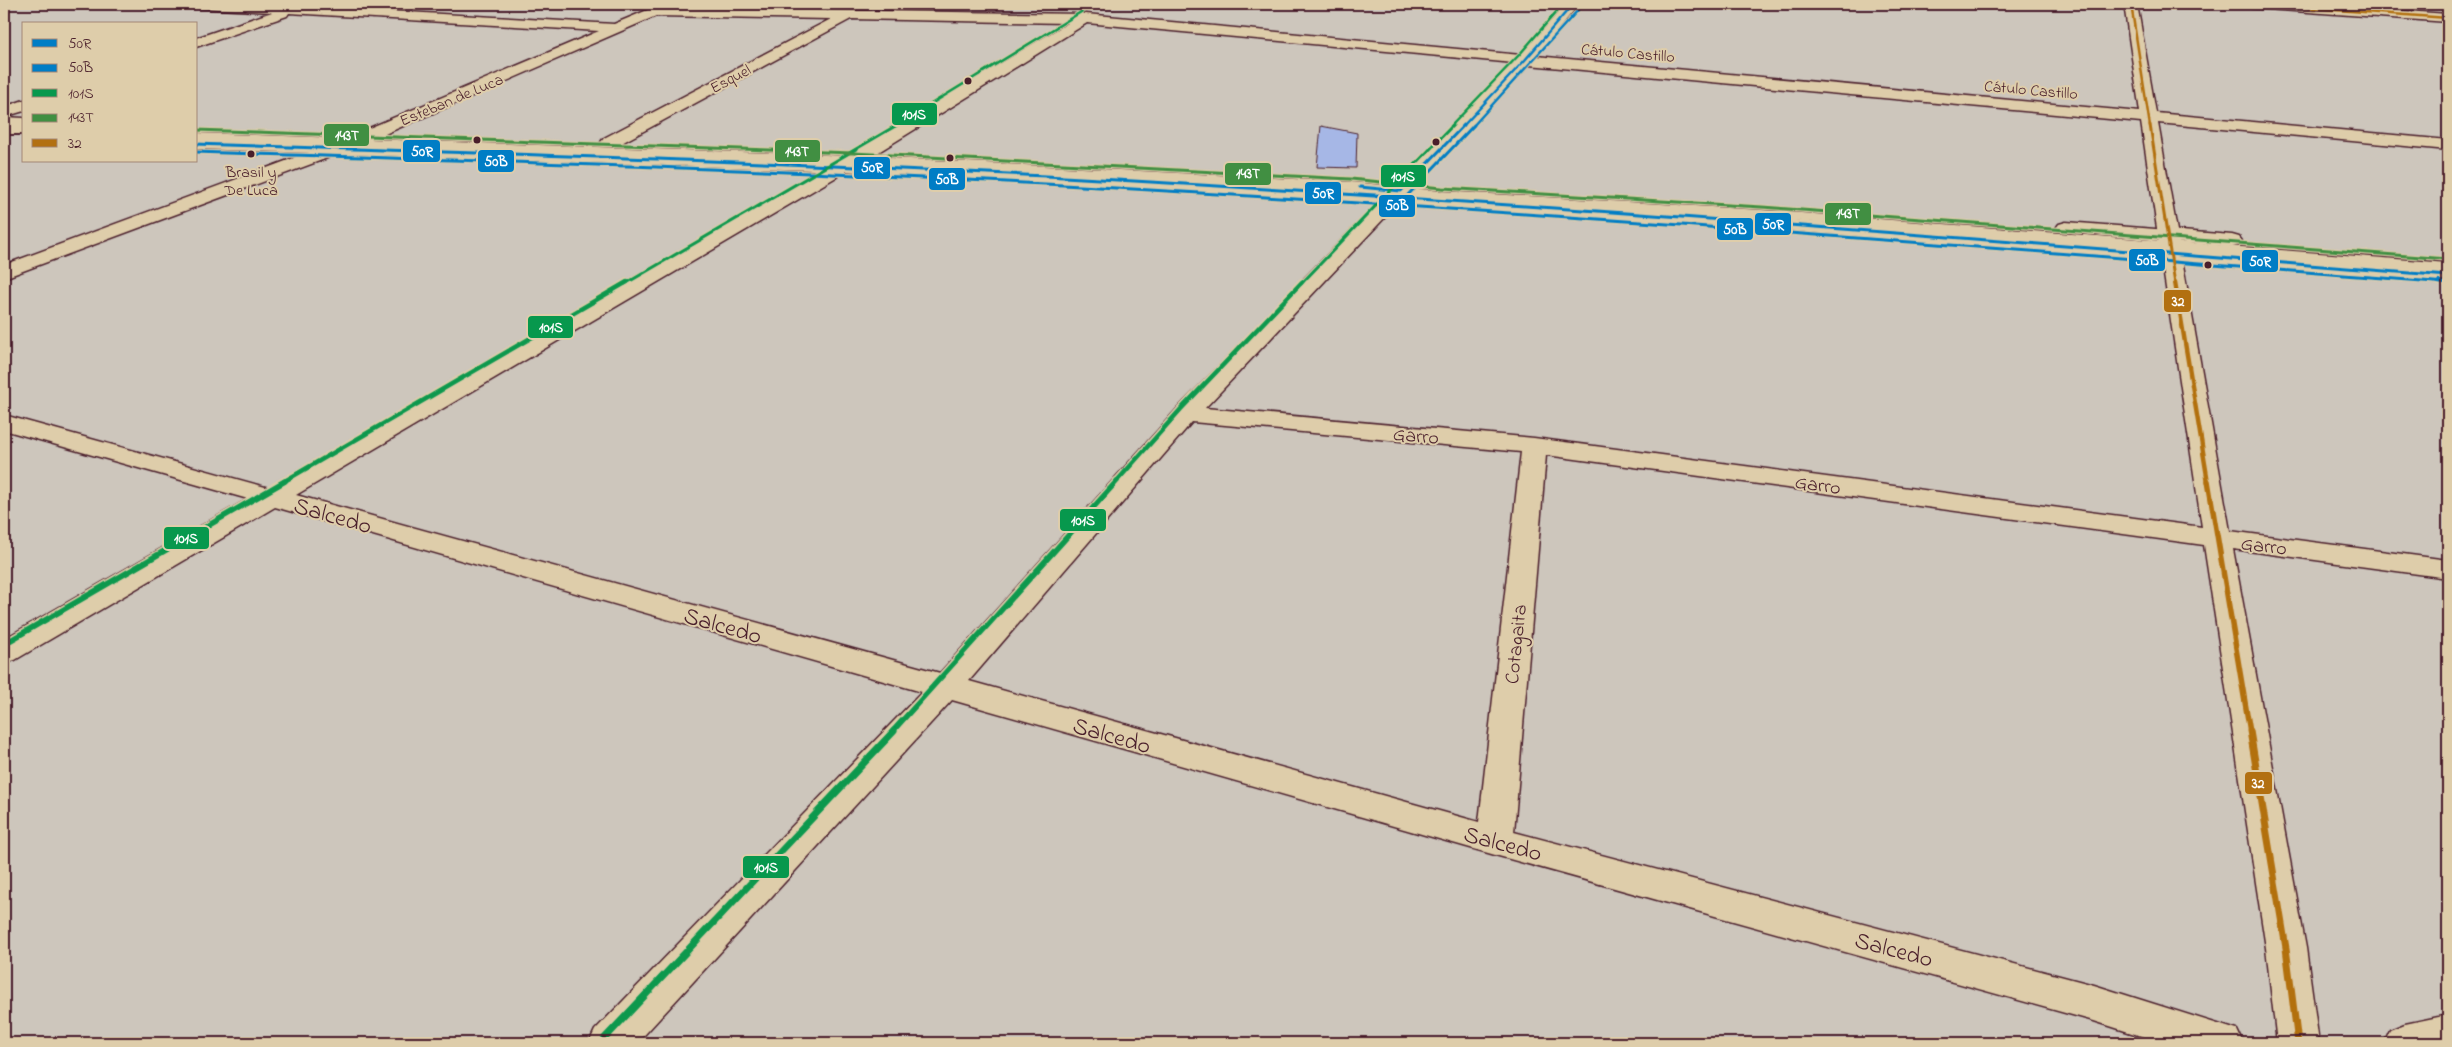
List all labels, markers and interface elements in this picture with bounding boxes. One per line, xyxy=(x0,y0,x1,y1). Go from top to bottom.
legend xyxy=(22,22,198,162)
text: 50R xyxy=(68,33,92,55)
street label: Cátulo Castillo xyxy=(1580,38,1676,70)
text: 50B xyxy=(68,57,93,79)
street label: Esquel xyxy=(706,59,756,101)
street label: Esteban de Luca xyxy=(396,68,507,133)
street label: Cátulo Castillo xyxy=(1983,75,2079,107)
unlabelled marker xyxy=(963,76,973,86)
text: 101S xyxy=(68,83,94,105)
line badge: 101S xyxy=(891,102,938,126)
text: 101S xyxy=(902,105,926,126)
text: 143T xyxy=(68,107,94,129)
line badge: 143T xyxy=(323,123,370,147)
text: 143T xyxy=(335,126,359,147)
text: 32 xyxy=(68,133,82,155)
unlabelled marker xyxy=(472,135,482,145)
unlabelled marker xyxy=(1431,137,1441,147)
line badge: 50R xyxy=(402,139,441,163)
line badge: 143T xyxy=(774,139,821,163)
text: 50R xyxy=(411,142,434,163)
text: 143T xyxy=(785,142,809,163)
marker: Brasil y De Luca xyxy=(246,149,256,159)
line badge: 50B xyxy=(477,149,515,173)
text: 50B xyxy=(484,152,508,173)
unlabelled marker xyxy=(945,153,955,163)
line badge: 50R xyxy=(853,156,891,180)
text: 50R xyxy=(861,158,884,179)
place label: Brasil y De Luca xyxy=(223,161,278,203)
line badge: 143T xyxy=(1224,162,1272,186)
text: 143T xyxy=(1236,164,1260,185)
line badge: 101S xyxy=(1380,164,1427,188)
line badge: 50B xyxy=(928,167,966,191)
text: 101S xyxy=(1391,167,1415,188)
text: 50B xyxy=(935,170,959,191)
line badge: 50R xyxy=(1304,181,1342,205)
text: 50R xyxy=(1312,184,1335,205)
line badge: 50B xyxy=(1378,194,1416,218)
text: 50B xyxy=(1385,196,1409,217)
line badge: 143T xyxy=(1824,202,1872,226)
text: 143T xyxy=(1836,204,1860,225)
line badge: 50R xyxy=(1754,212,1792,236)
text: 50R xyxy=(1762,215,1785,236)
line badge: 50B xyxy=(1716,217,1754,241)
text: 50B xyxy=(1723,220,1747,241)
line badge: 50B xyxy=(2128,248,2166,272)
line badge: 50R xyxy=(2241,249,2279,273)
text: 50B xyxy=(2135,251,2159,272)
text: 50R xyxy=(2249,252,2272,273)
unlabelled marker xyxy=(2203,260,2213,270)
line badge: 32 xyxy=(2163,289,2192,313)
text: 32 xyxy=(2171,292,2184,313)
line badge: 101S xyxy=(527,315,574,339)
text: 101S xyxy=(539,318,563,339)
street label: Garro xyxy=(1392,421,1440,454)
street label: Garro xyxy=(1793,469,1843,504)
street label: Salcedo xyxy=(289,490,375,545)
line badge: 101S xyxy=(1059,508,1107,532)
text: 101S xyxy=(1071,511,1095,532)
line badge: 101S xyxy=(163,526,210,550)
text: 101S xyxy=(174,529,198,550)
street label: Garro xyxy=(2239,530,2288,565)
street label: Salcedo xyxy=(679,600,765,655)
street label: Cotagaita xyxy=(1499,603,1537,686)
street label: Salcedo xyxy=(1068,710,1154,765)
line badge: 32 xyxy=(2244,771,2273,795)
text: 32 xyxy=(2251,774,2264,795)
street label: Salcedo xyxy=(1459,818,1545,873)
line badge: 101S xyxy=(742,855,790,879)
text: 101S xyxy=(754,858,778,879)
street label: Salcedo xyxy=(1850,924,1936,979)

